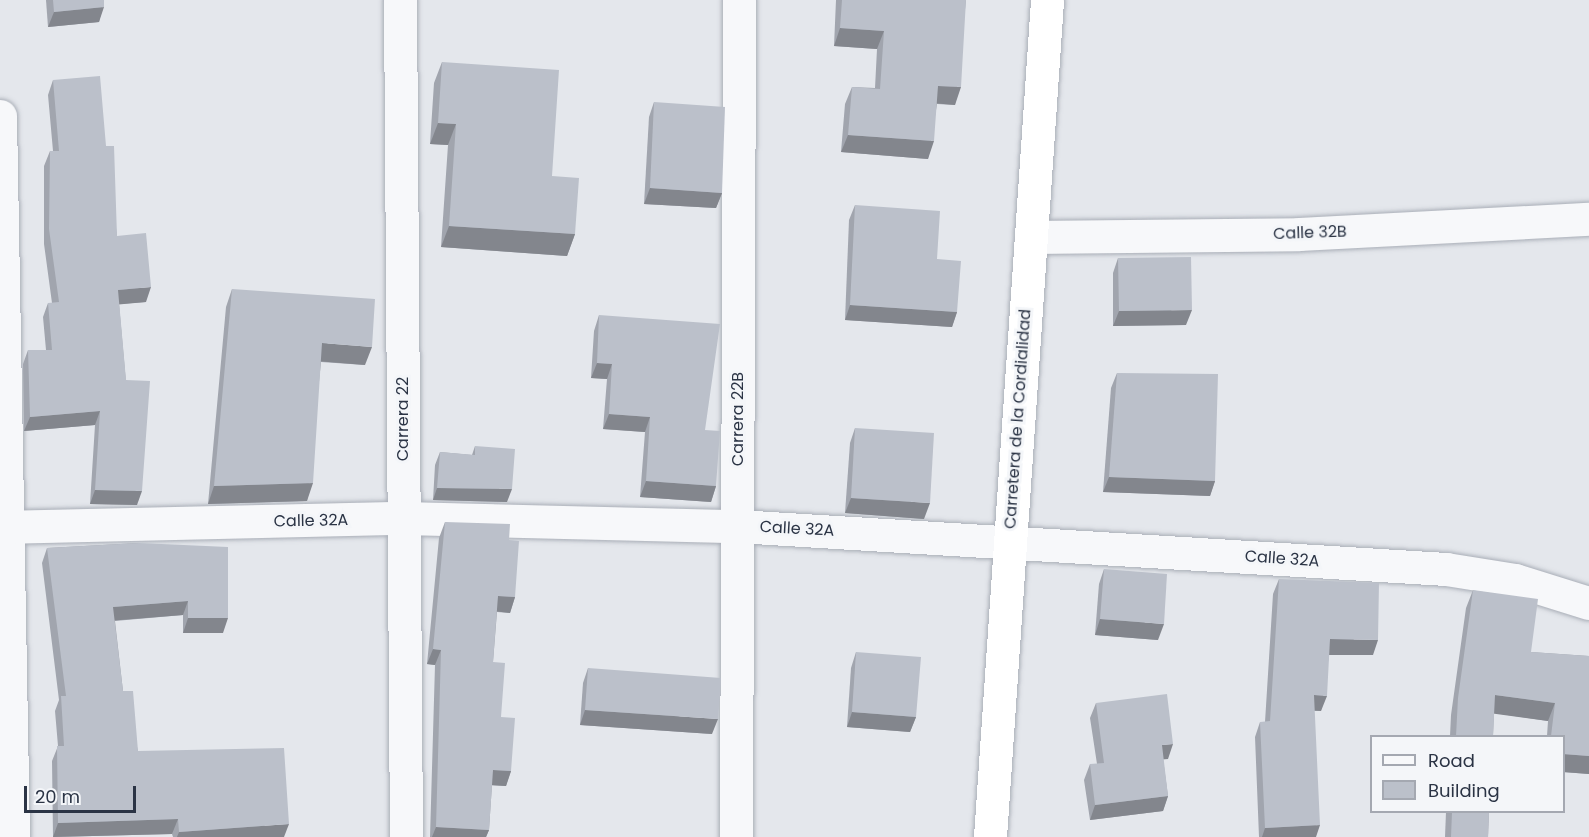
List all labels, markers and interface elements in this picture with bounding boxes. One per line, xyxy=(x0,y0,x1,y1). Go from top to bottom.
street label: Calle 32B xyxy=(1273,222,1347,244)
street label: Carretera de la Cordialidad xyxy=(1001,308,1035,530)
street label: Carrera 22B xyxy=(728,372,748,466)
street label: Carrera 22 xyxy=(393,377,413,461)
street label: Calle 32A xyxy=(274,511,348,531)
street label: Calle 32A xyxy=(759,517,835,541)
street label: Calle 32A xyxy=(1244,547,1320,571)
legend xyxy=(1370,735,1565,813)
text: Road xyxy=(1428,748,1475,773)
scale bar xyxy=(27,774,140,812)
text: Building xyxy=(1428,778,1500,803)
text: 20 m xyxy=(35,784,80,809)

